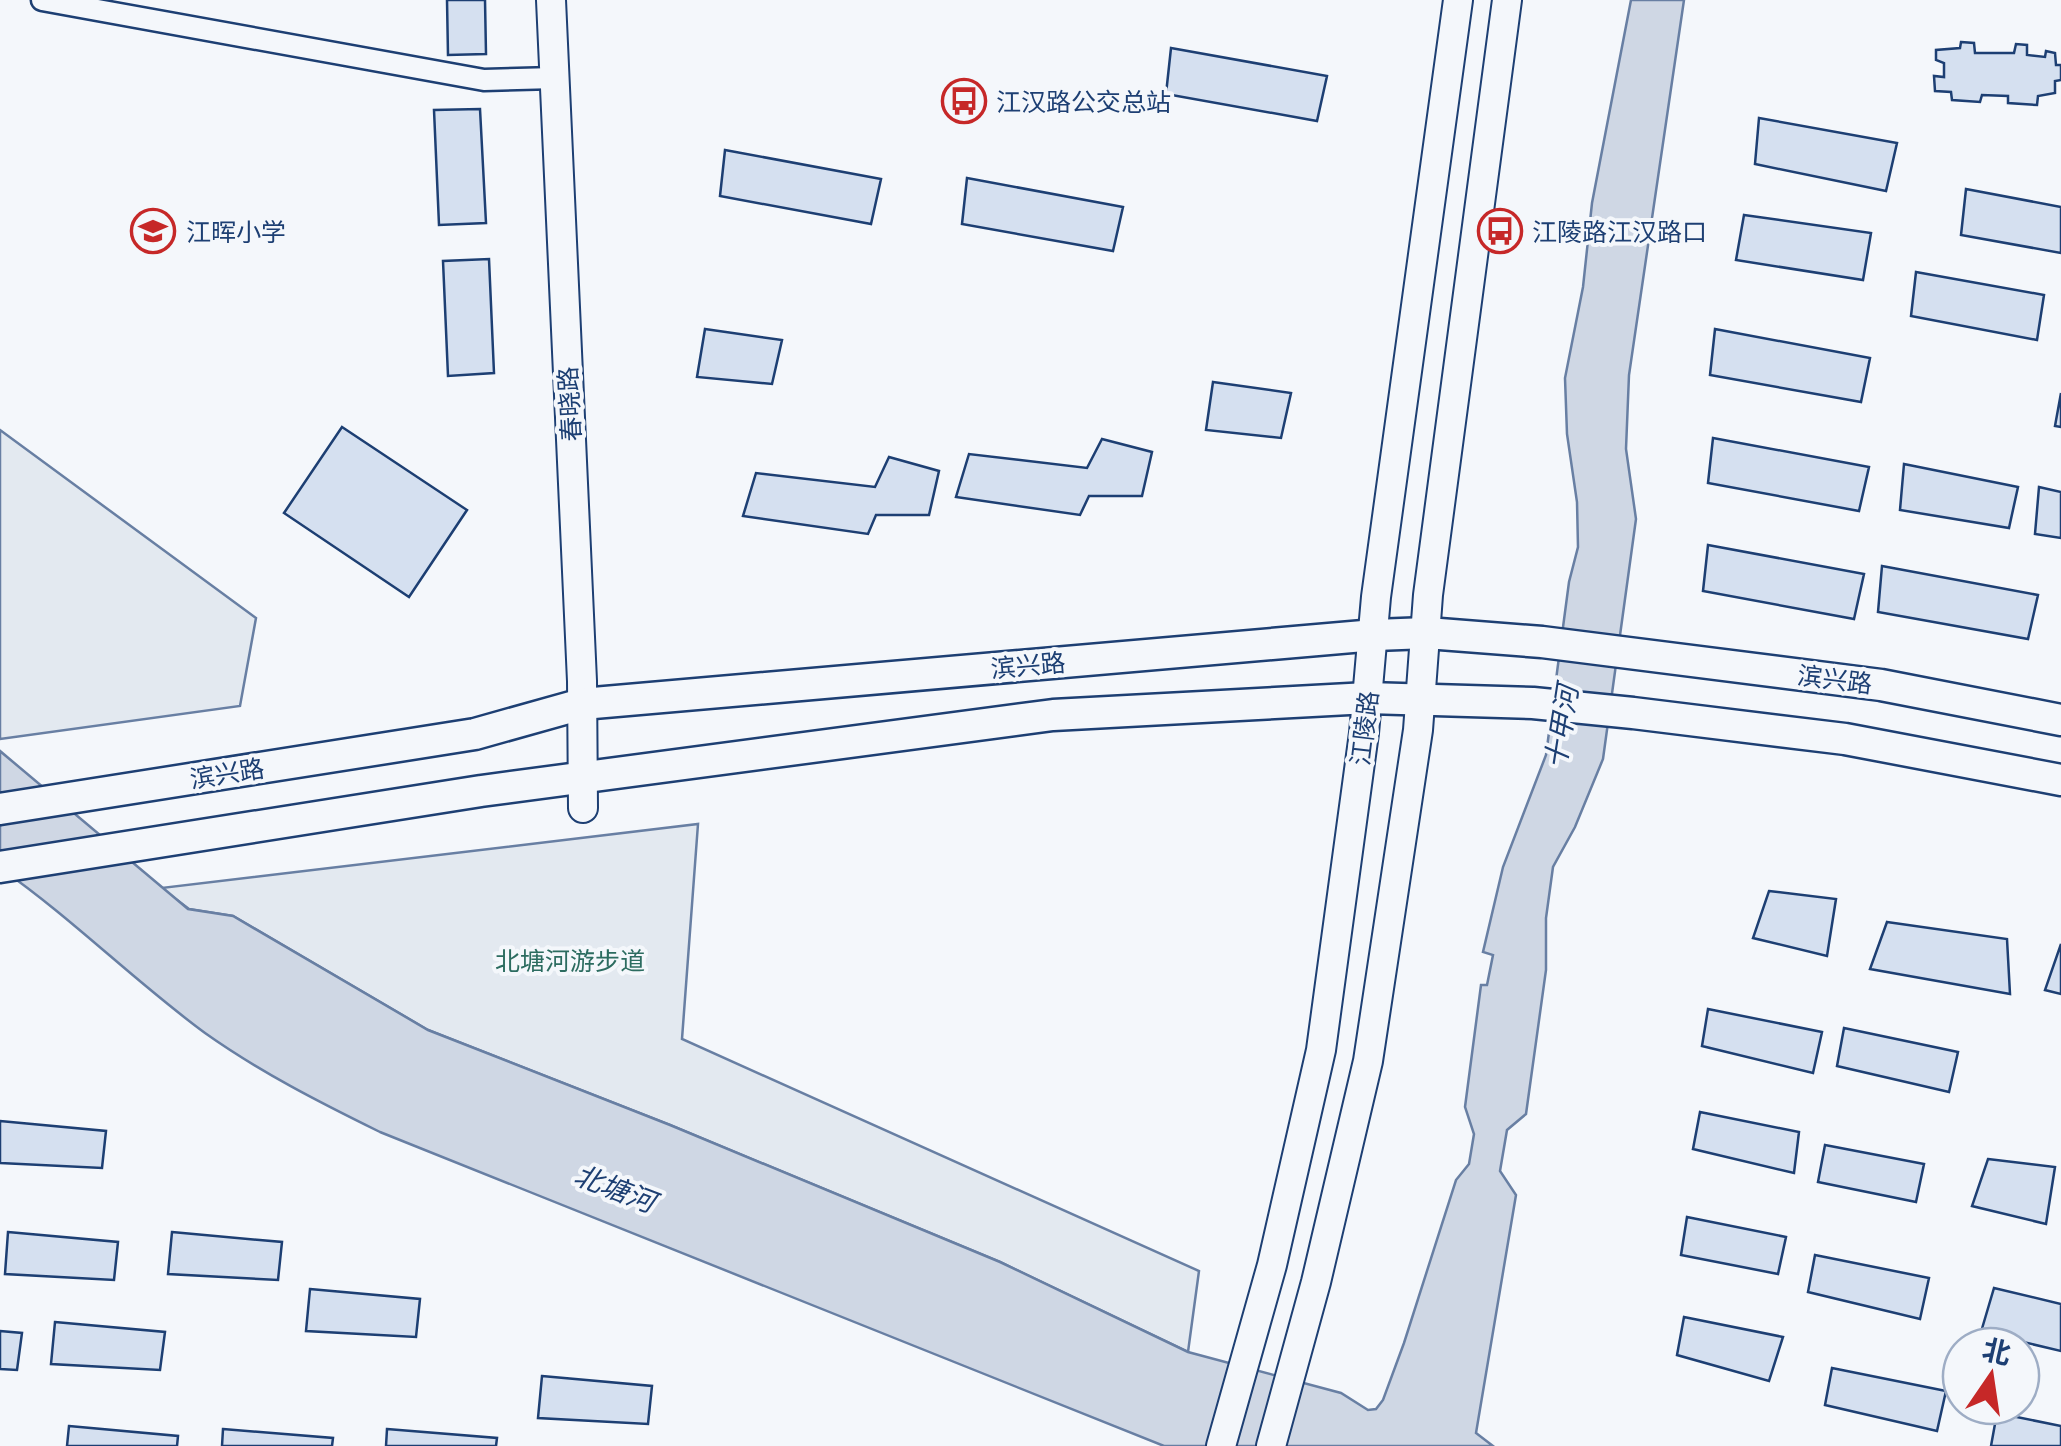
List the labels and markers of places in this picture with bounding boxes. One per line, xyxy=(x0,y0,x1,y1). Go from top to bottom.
bus stop icon: 江汉路公交总站 xyxy=(941,78,987,124)
place label: 江汉路公交总站 xyxy=(996,86,1171,117)
school or university icon: 江晖小学 xyxy=(130,208,176,254)
bus stop icon: 江陵路江汉路口 xyxy=(1477,208,1523,254)
place label: 江晖小学 xyxy=(186,216,286,247)
place label: 江陵路江汉路口 xyxy=(1532,216,1707,247)

